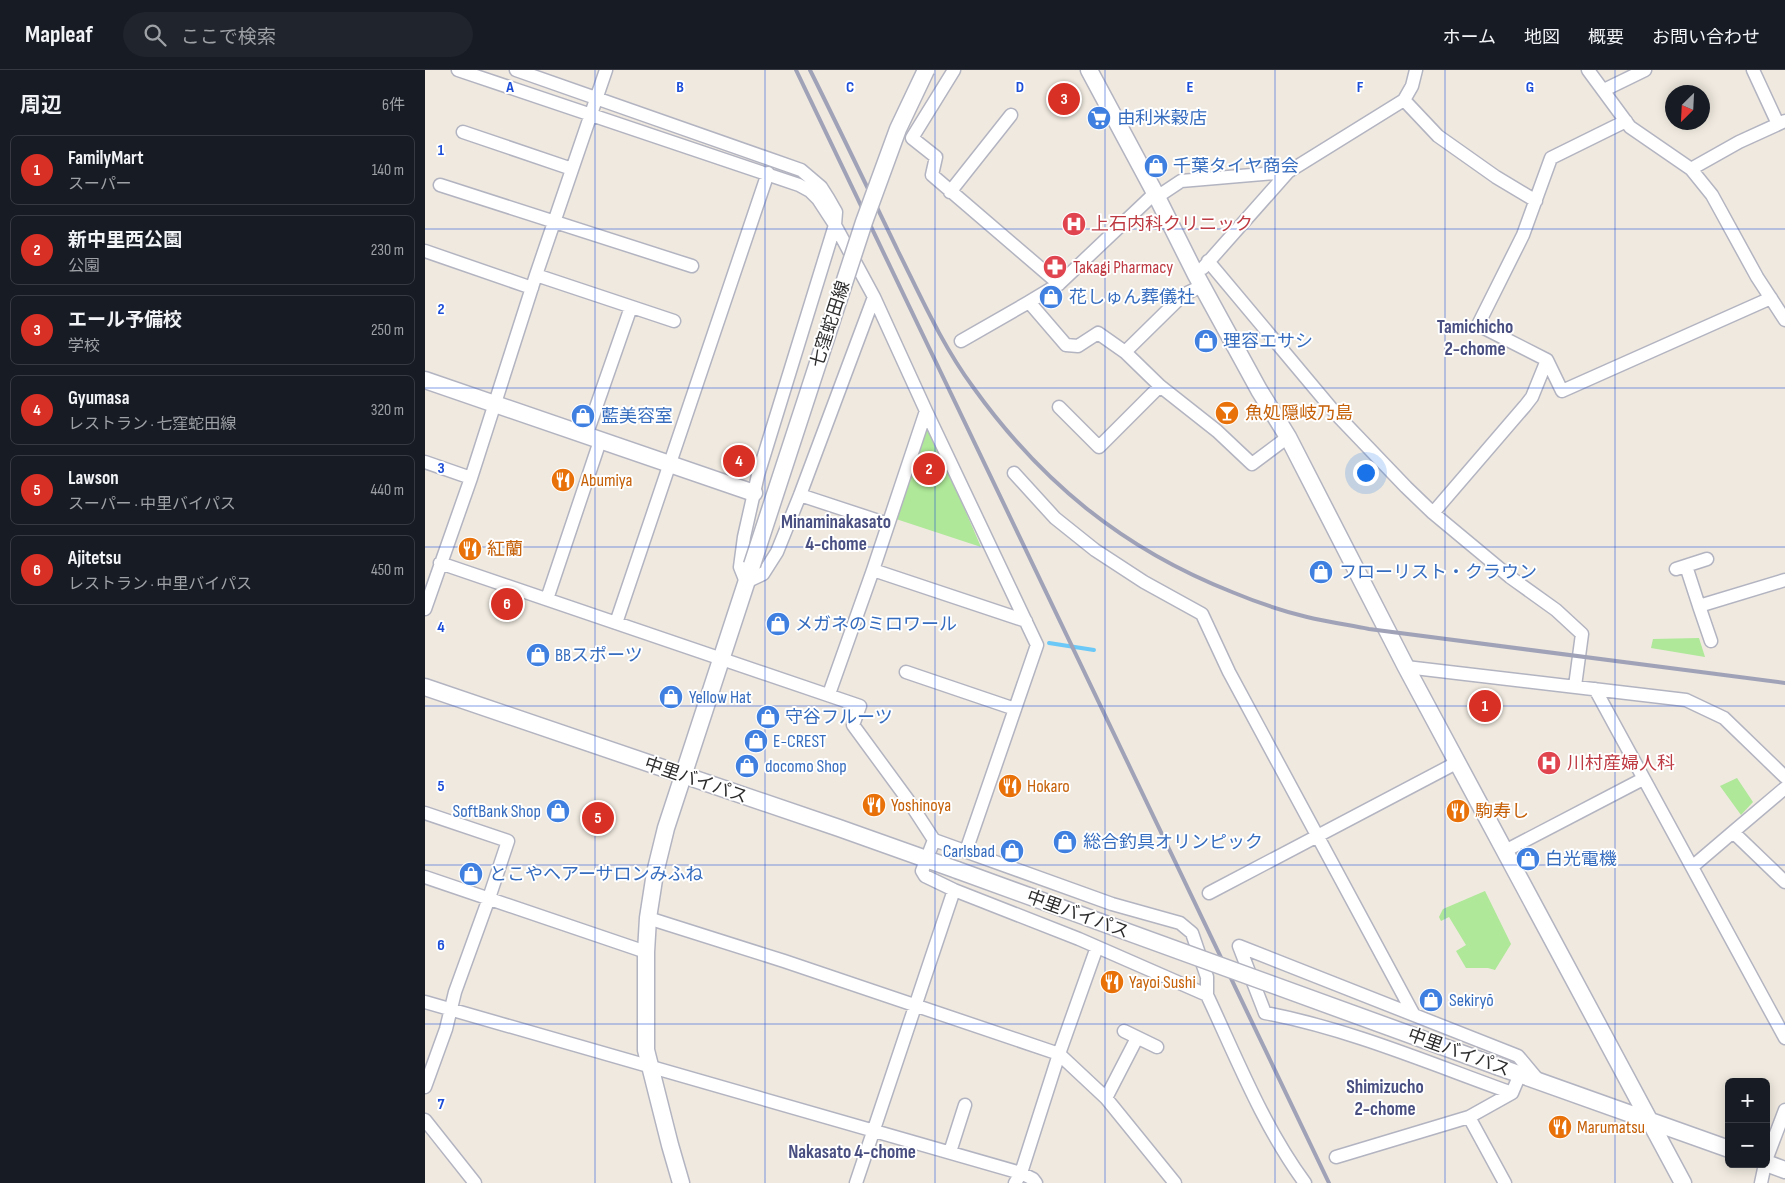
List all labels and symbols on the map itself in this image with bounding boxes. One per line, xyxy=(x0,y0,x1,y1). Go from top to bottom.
text: A xyxy=(505,78,514,97)
text: B xyxy=(676,78,684,97)
text: C xyxy=(846,78,854,97)
text: D xyxy=(1016,78,1024,97)
text: E xyxy=(1187,78,1194,97)
text: F xyxy=(1357,78,1364,97)
text: G xyxy=(1526,78,1534,97)
pin: 3 xyxy=(1048,80,1080,118)
north arrow xyxy=(1665,85,1710,130)
supermarket icon: 由利米穀店 xyxy=(1086,105,1112,131)
place label: 由利米穀店 xyxy=(1117,108,1207,129)
text: 1 xyxy=(438,141,445,160)
shop icon: 千葉タイヤ商会 xyxy=(1143,153,1169,179)
place label: 千葉タイヤ商会 xyxy=(1173,156,1298,177)
hospital icon: 上石内科クリニック xyxy=(1061,211,1087,237)
place label: 上石内科クリニック xyxy=(1091,214,1253,235)
pharmacy icon: Takagi Pharmacy xyxy=(1042,254,1068,280)
place label: Takagi Pharmacy xyxy=(1073,257,1173,278)
street label: 七窪蛇田線 xyxy=(807,278,854,370)
shop icon: 花しゅん葬儀社 xyxy=(1038,284,1064,310)
place label: 花しゅん葬儀社 xyxy=(1069,287,1195,308)
text: 2 xyxy=(437,300,445,319)
district label: Tamichicho 2-chome xyxy=(1437,316,1513,361)
shop icon: 理容エサシ xyxy=(1193,328,1219,354)
place label: 理容エサシ xyxy=(1223,331,1313,352)
bar icon: 魚処隠岐乃島 xyxy=(1214,400,1240,426)
shop icon: 藍美容室 xyxy=(570,403,596,429)
place label: 魚処隠岐乃島 xyxy=(1245,403,1353,424)
place label: 藍美容室 xyxy=(601,406,673,427)
pin: 4 xyxy=(723,442,755,480)
pin: 2 xyxy=(913,450,945,488)
text: 3 xyxy=(437,459,445,478)
your location xyxy=(1353,460,1379,486)
restaurant icon: Abumiya xyxy=(550,467,576,493)
place label: Abumiya xyxy=(580,470,633,491)
district label: Minaminakasato 4-chome xyxy=(781,511,891,556)
restaurant icon: 紅蘭 xyxy=(457,536,483,562)
place label: 紅蘭 xyxy=(487,539,523,560)
shop icon: フローリスト・クラウン xyxy=(1308,559,1334,585)
place label: フローリスト・クラウン xyxy=(1339,562,1537,583)
pin: 6 xyxy=(491,585,523,623)
shop icon: メガネのミロワール xyxy=(765,611,791,637)
place label: メガネのミロワール xyxy=(795,614,957,635)
text: 4 xyxy=(437,618,445,637)
shop icon: BBスポーツ xyxy=(525,642,551,668)
place label: BBスポーツ xyxy=(555,645,643,666)
shop icon: Yellow Hat xyxy=(658,684,684,710)
place label: Yellow Hat xyxy=(689,687,752,708)
pin: 1 xyxy=(1469,687,1501,725)
shop icon: 守谷フルーツ xyxy=(755,704,781,730)
place label: 守谷フルーツ xyxy=(785,707,893,728)
shop icon: E-CREST xyxy=(743,728,769,754)
place label: E-CREST xyxy=(773,731,826,752)
hospital icon: 川村産婦人科 xyxy=(1536,750,1562,776)
street label: 中里バイパス xyxy=(642,753,750,808)
shop icon: docomo Shop xyxy=(734,753,760,779)
place label: 川村産婦人科 xyxy=(1567,753,1675,774)
place label: docomo Shop xyxy=(765,756,847,777)
restaurant icon: Hokaro xyxy=(997,773,1023,799)
place label: Hokaro xyxy=(1027,776,1070,797)
text: 5 xyxy=(437,777,445,796)
restaurant icon: Yoshinoya xyxy=(861,792,887,818)
place label: Yoshinoya xyxy=(891,795,951,816)
shop icon: SoftBank Shop xyxy=(545,798,571,824)
restaurant icon: 駒寿し xyxy=(1445,798,1471,824)
pin: 5 xyxy=(582,799,614,837)
place label: SoftBank Shop xyxy=(452,801,541,822)
place label: 駒寿し xyxy=(1475,801,1529,822)
shop icon: 総合釣具オリンピック xyxy=(1052,829,1078,855)
place label: 総合釣具オリンピック xyxy=(1083,832,1263,853)
shop icon: Carlsbad xyxy=(999,838,1025,864)
place label: Carlsbad xyxy=(943,841,995,862)
shop icon: 白光電機 xyxy=(1515,846,1541,872)
place label: 白光電機 xyxy=(1545,849,1617,870)
shop icon: とこやヘアーサロンみふね xyxy=(458,861,484,887)
place label: とこやヘアーサロンみふね xyxy=(489,864,704,885)
street label: 中里バイパス xyxy=(1024,886,1132,943)
text: 6 xyxy=(437,936,445,955)
restaurant icon: Yayoi Sushi xyxy=(1099,969,1125,995)
place label: Yayoi Sushi xyxy=(1129,972,1196,993)
shop icon: Sekiryō xyxy=(1418,987,1444,1013)
place label: Sekiryō xyxy=(1449,990,1494,1011)
street label: 中里バイパス xyxy=(1405,1024,1513,1081)
district label: Shimizucho 2-chome xyxy=(1346,1076,1424,1121)
text: 7 xyxy=(438,1095,445,1114)
restaurant icon: Marumatsu xyxy=(1547,1114,1573,1140)
place label: Marumatsu xyxy=(1577,1117,1645,1138)
district label: Nakasato 4-chome xyxy=(788,1141,916,1164)

